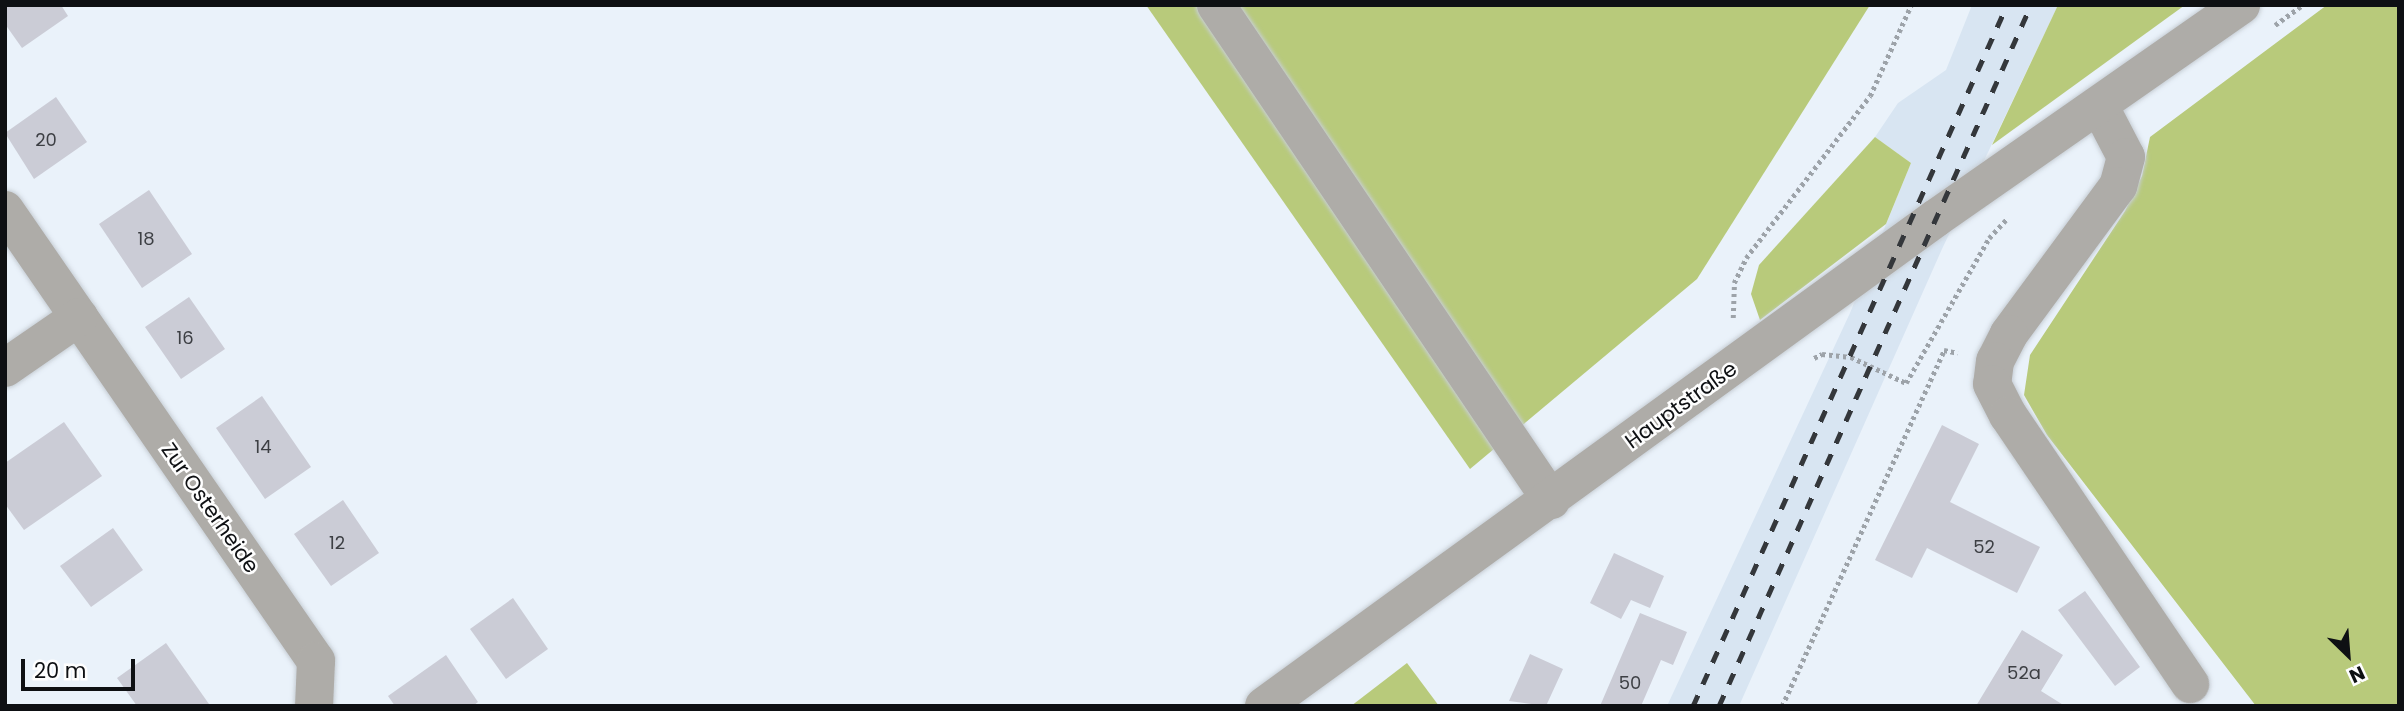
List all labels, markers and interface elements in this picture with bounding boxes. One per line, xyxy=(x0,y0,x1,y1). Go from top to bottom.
house number: 20 xyxy=(35,129,57,151)
house number: 18 xyxy=(137,228,155,250)
house number: 16 xyxy=(176,327,194,349)
street label: Hauptstraße xyxy=(1620,356,1742,454)
house number: 14 xyxy=(254,436,272,458)
street label: Zur Osterheide xyxy=(156,438,264,578)
house number: 12 xyxy=(329,532,345,554)
house number: 52 xyxy=(1973,536,1995,558)
north arrow xyxy=(2313,620,2383,690)
scale bar xyxy=(24,644,138,688)
text: 20 m xyxy=(34,656,87,685)
text: N xyxy=(2345,659,2369,690)
house number: 52a xyxy=(2007,662,2041,684)
house number: 50 xyxy=(1619,672,1641,694)

